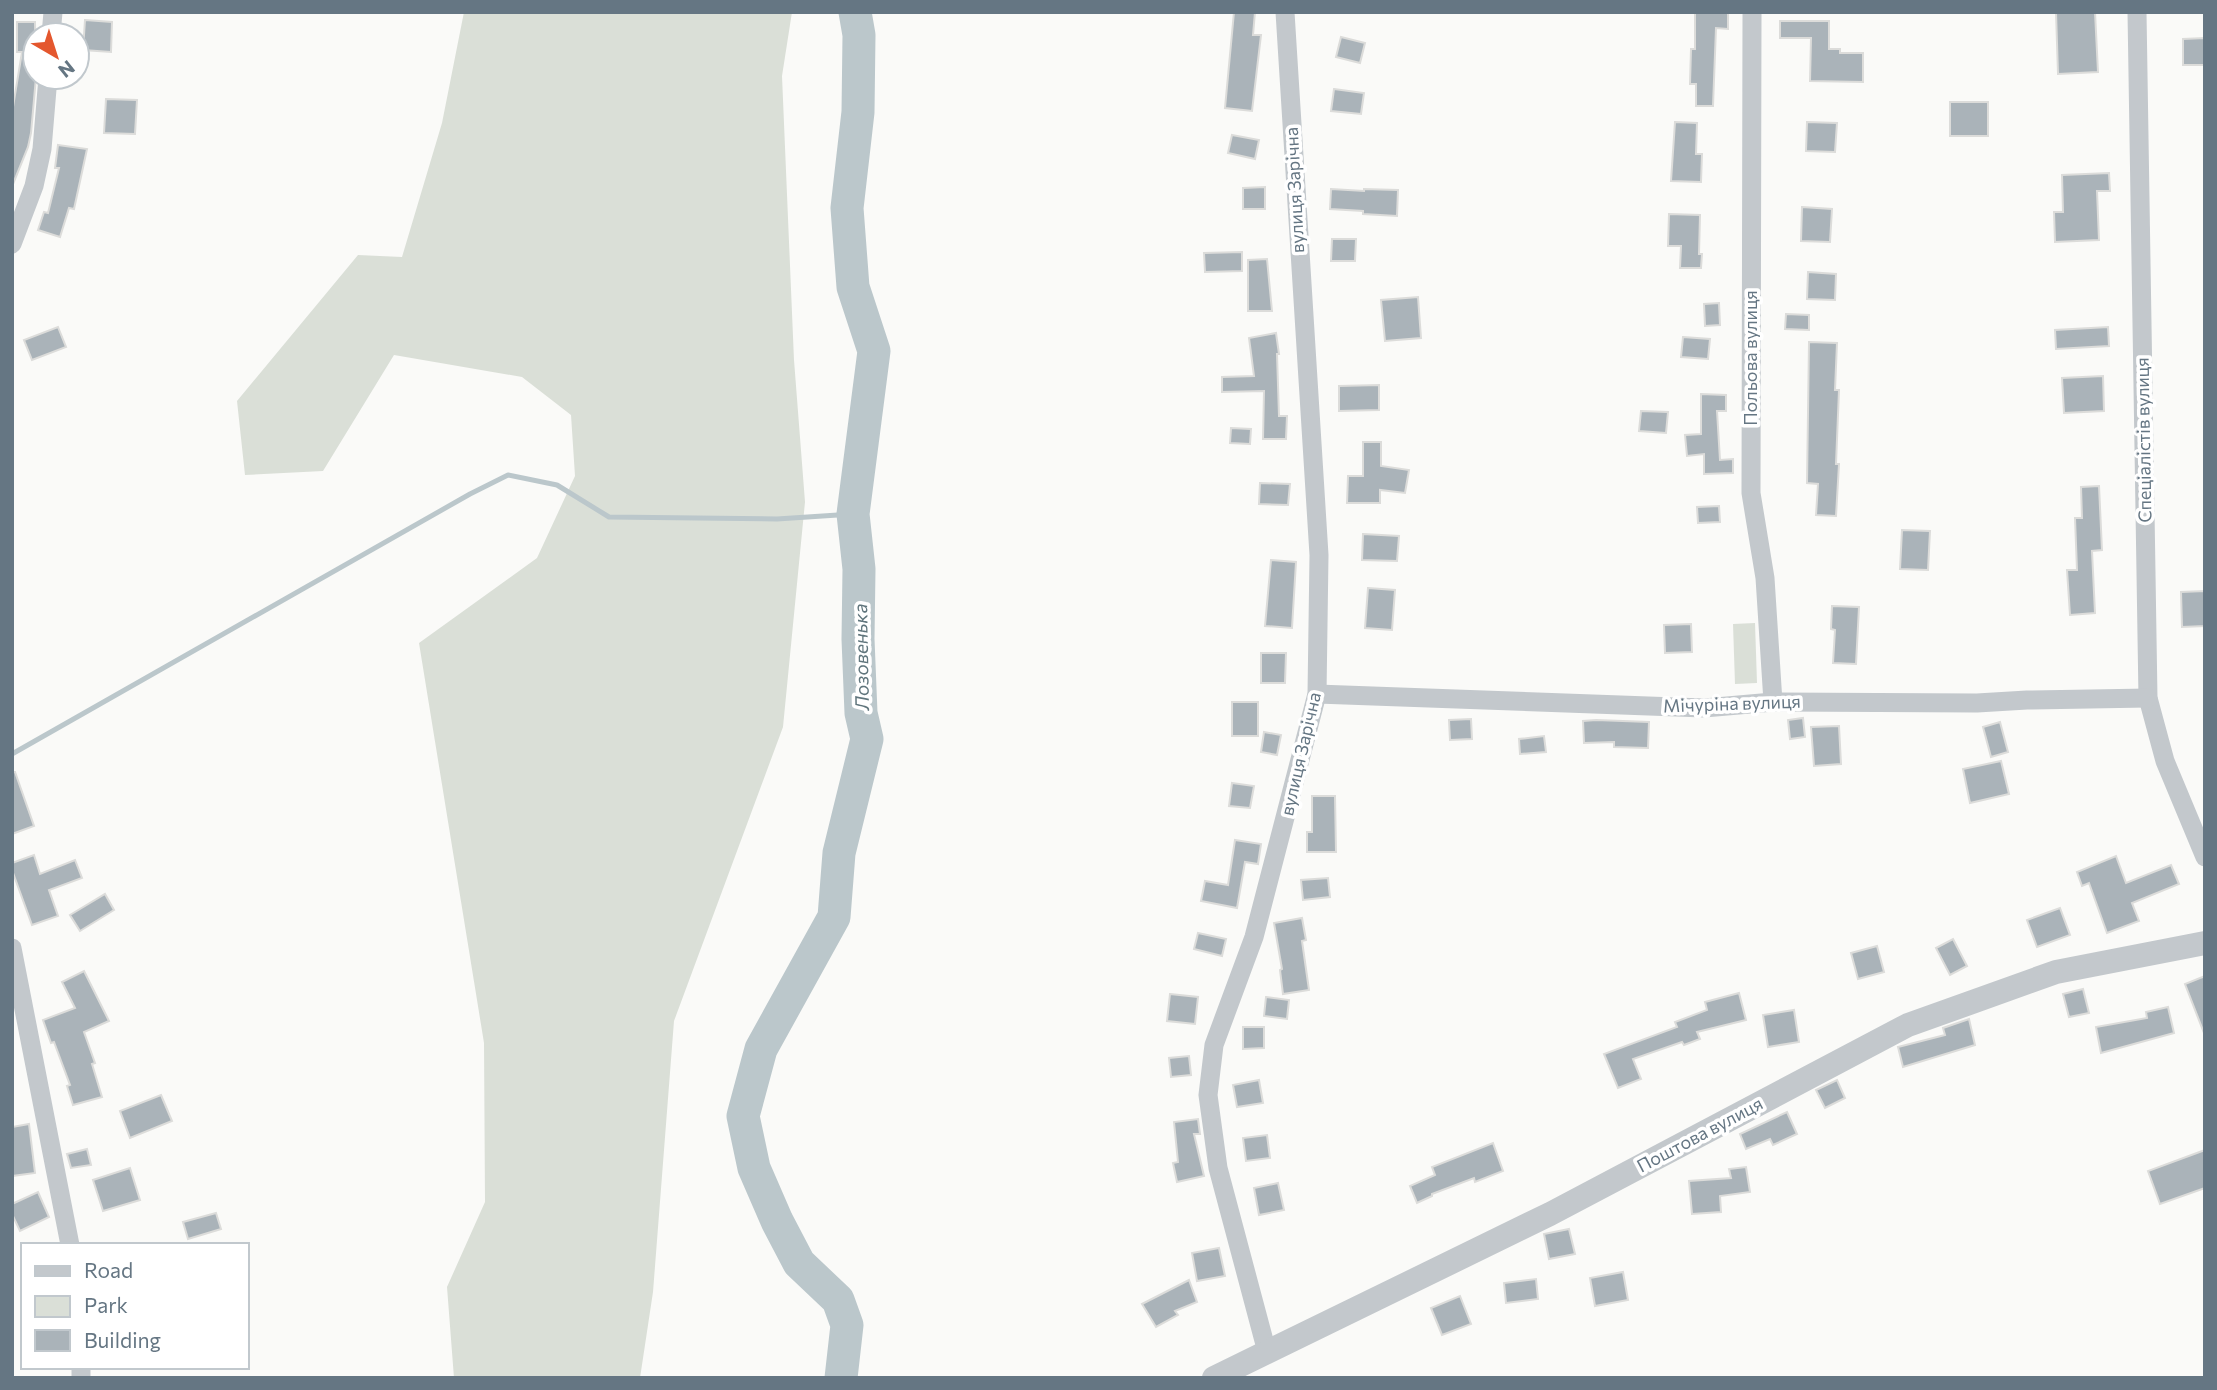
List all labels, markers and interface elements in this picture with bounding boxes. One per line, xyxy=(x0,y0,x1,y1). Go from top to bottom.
north arrow xyxy=(21,21,91,91)
text: N xyxy=(54,56,80,83)
street label: вулиця Зарічна xyxy=(1280,126,1308,254)
street label: Польова вулиця xyxy=(1739,290,1761,426)
street label: Спеціалістів вулиця xyxy=(2131,357,2155,523)
water label: Лозовенька xyxy=(848,603,873,712)
street label: вулиця Зарічна xyxy=(1275,690,1325,818)
street label: Мічуріна вулиця xyxy=(1663,690,1801,716)
street label: Поштова вулиця xyxy=(1633,1092,1766,1177)
legend xyxy=(21,1243,248,1369)
text: Road xyxy=(84,1257,133,1282)
text: Park xyxy=(84,1292,128,1317)
text: Building xyxy=(84,1327,161,1352)

